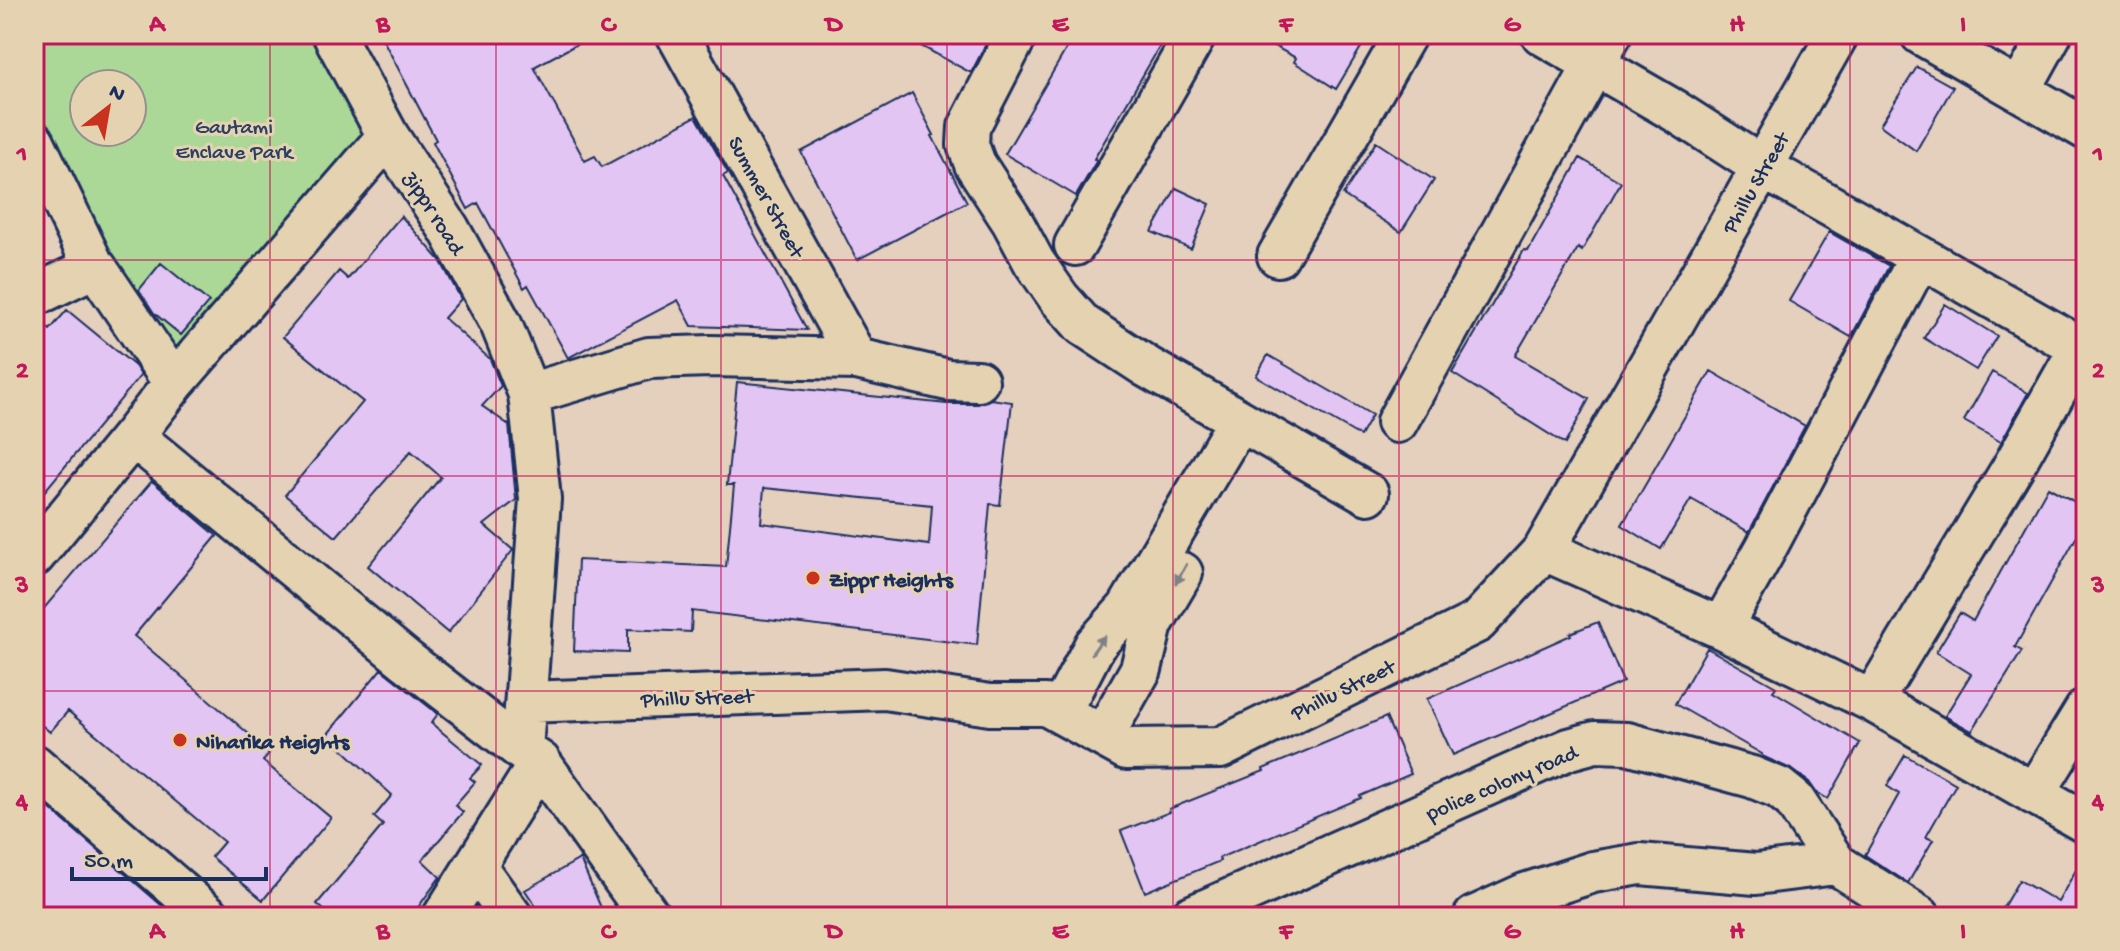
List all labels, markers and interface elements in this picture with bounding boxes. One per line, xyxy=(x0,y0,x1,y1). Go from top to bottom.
text: A xyxy=(148,11,166,42)
text: B xyxy=(375,11,391,42)
text: C xyxy=(601,11,618,42)
text: D xyxy=(824,11,844,42)
text: E xyxy=(1052,11,1070,42)
text: F xyxy=(1278,11,1294,42)
text: G xyxy=(1504,11,1522,42)
text: H xyxy=(1730,11,1746,42)
text: I xyxy=(1960,11,1966,42)
north arrow xyxy=(68,68,148,148)
text: N xyxy=(103,79,129,109)
park label: Gautami Enclave Park xyxy=(176,116,295,167)
street label: Phillu Street xyxy=(1718,127,1798,240)
street label: Summer Street xyxy=(720,133,810,265)
text: 1 xyxy=(16,141,27,172)
text: 1 xyxy=(2092,141,2103,172)
street label: zippr road xyxy=(397,168,470,262)
text: 2 xyxy=(16,357,29,388)
text: 2 xyxy=(2092,357,2105,388)
one-way arrow xyxy=(1174,563,1188,585)
marker: Zippr Heights xyxy=(804,569,822,587)
place label: Zippr Heights xyxy=(829,569,955,595)
text: 3 xyxy=(14,572,29,603)
text: 3 xyxy=(2090,572,2105,603)
one-way arrow xyxy=(1090,634,1105,655)
street label: Phillu Street xyxy=(1287,654,1402,728)
street label: Phillu Street xyxy=(639,685,756,715)
marker: Niharika Heights xyxy=(171,731,189,749)
place label: Niharika Heights xyxy=(196,731,351,757)
street label: police colony road xyxy=(1422,740,1584,829)
text: 4 xyxy=(15,788,29,819)
text: 4 xyxy=(2091,788,2105,819)
scale bar xyxy=(72,831,266,881)
text: 50 m xyxy=(84,848,133,877)
text: A xyxy=(148,918,166,949)
text: B xyxy=(375,918,391,949)
text: C xyxy=(601,918,618,949)
text: D xyxy=(824,918,844,949)
text: E xyxy=(1052,918,1070,949)
text: F xyxy=(1278,918,1294,949)
text: G xyxy=(1504,918,1522,949)
text: H xyxy=(1730,918,1746,949)
text: I xyxy=(1960,918,1966,949)

